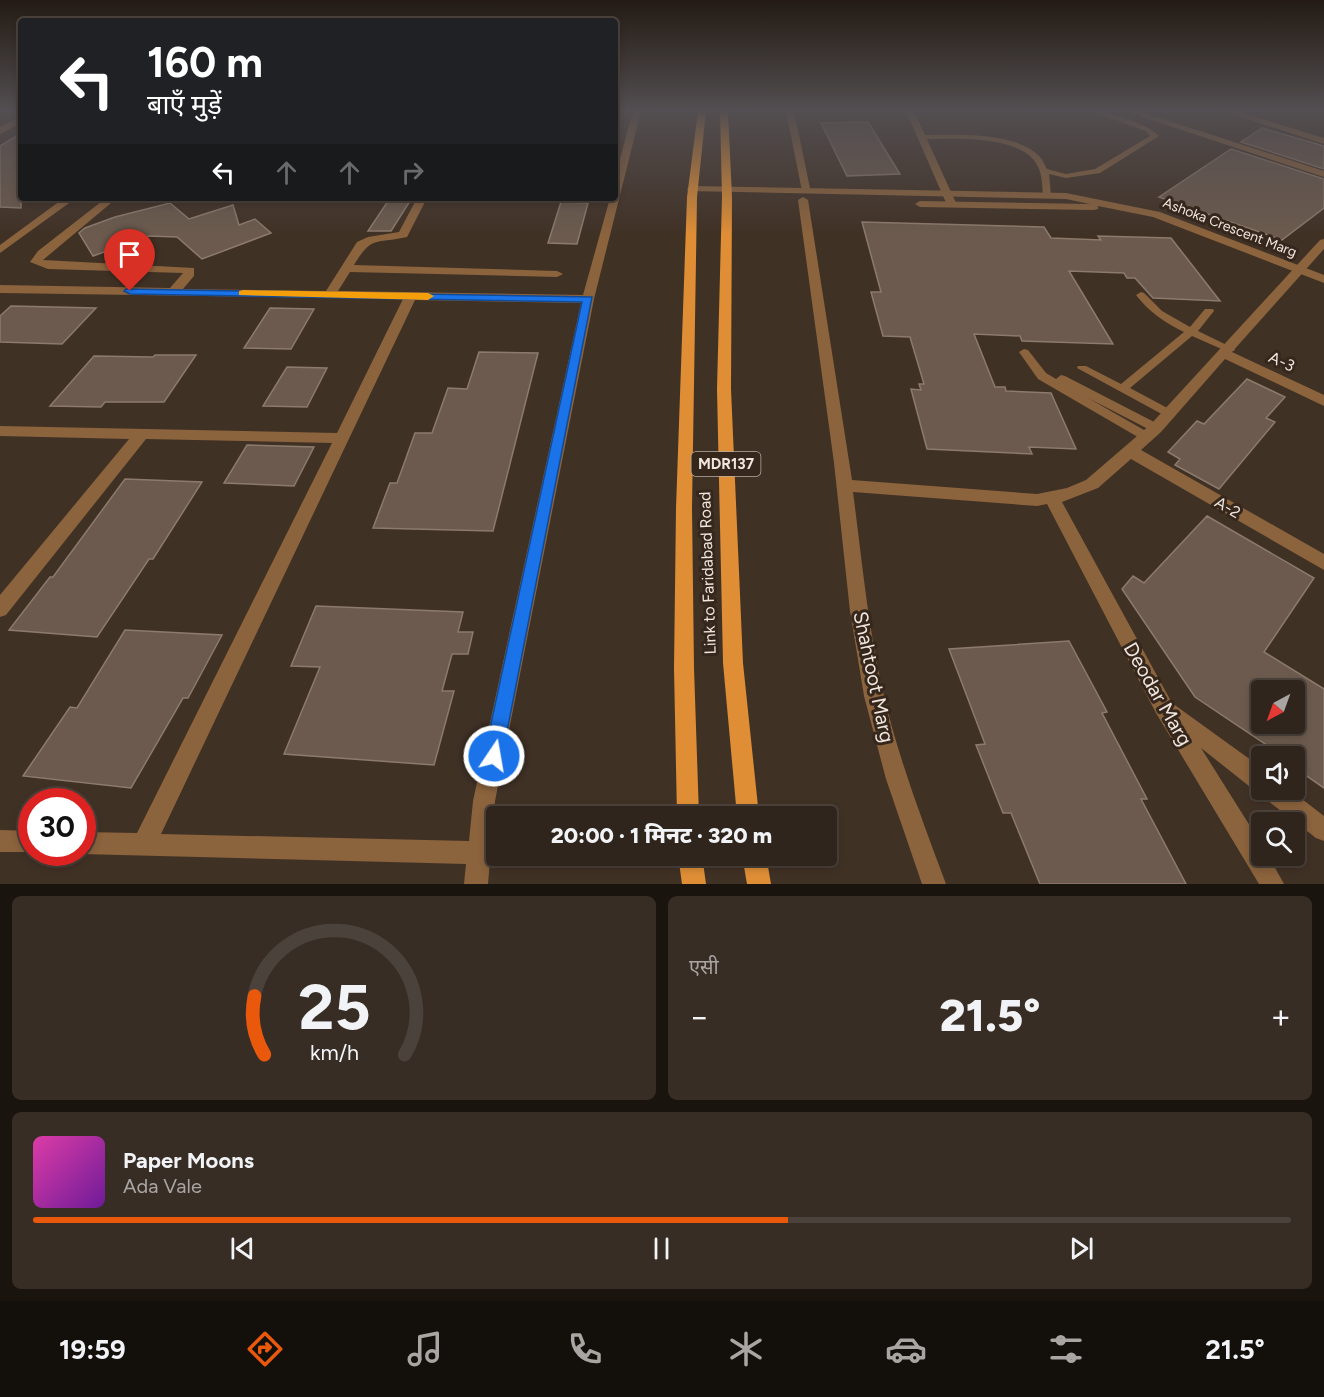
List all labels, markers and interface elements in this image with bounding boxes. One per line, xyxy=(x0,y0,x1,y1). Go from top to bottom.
text: 160 m xyxy=(147,37,263,88)
icon: left xyxy=(48,42,126,120)
text: बाएँ मुड़ें xyxy=(147,88,222,121)
icon: left xyxy=(207,156,240,189)
icon: ahead xyxy=(270,156,303,189)
icon: ahead xyxy=(333,156,366,189)
icon: right xyxy=(396,156,429,189)
street label: Ashoka Crescent Marg xyxy=(1161,194,1299,261)
pin xyxy=(104,229,155,291)
icon: arrive xyxy=(113,238,146,271)
street label: A-3 xyxy=(1266,347,1298,376)
road number: MDR137 xyxy=(692,452,760,476)
street label: Link to Faridabad Road xyxy=(695,491,720,655)
street label: A-2 xyxy=(1212,493,1244,522)
street label: Shahtoot Marg xyxy=(848,609,900,745)
street label: Deodar Marg xyxy=(1119,638,1197,750)
north arrow xyxy=(1251,680,1305,734)
map controls xyxy=(1251,680,1305,866)
position arrow xyxy=(462,724,526,788)
button: sound xyxy=(1251,746,1305,800)
speed limit sign: 30 xyxy=(18,788,96,866)
button: search xyxy=(1251,812,1305,866)
text: 20:00 · 1 मिनट · 320 m xyxy=(551,822,772,849)
text: एसी xyxy=(689,955,719,979)
text: 25 xyxy=(298,970,370,1045)
text: 21.5° xyxy=(939,988,1041,1042)
text: − xyxy=(689,997,710,1036)
text: + xyxy=(1270,997,1291,1036)
text: km/h xyxy=(310,1040,358,1065)
text: Paper Moons xyxy=(123,1147,254,1174)
text: Ada Vale xyxy=(123,1174,202,1198)
icon: previous xyxy=(226,1232,259,1265)
icon: pause xyxy=(645,1232,678,1265)
icon: next xyxy=(1065,1232,1098,1265)
icon: directions xyxy=(244,1328,286,1370)
icon: music xyxy=(404,1328,446,1370)
icon: phone xyxy=(564,1328,606,1370)
icon: climate xyxy=(725,1328,767,1370)
icon: car xyxy=(885,1328,927,1370)
icon: filters xyxy=(1045,1328,1087,1370)
text: 19:59 xyxy=(59,1333,126,1366)
text: 21.5° xyxy=(1205,1333,1265,1366)

